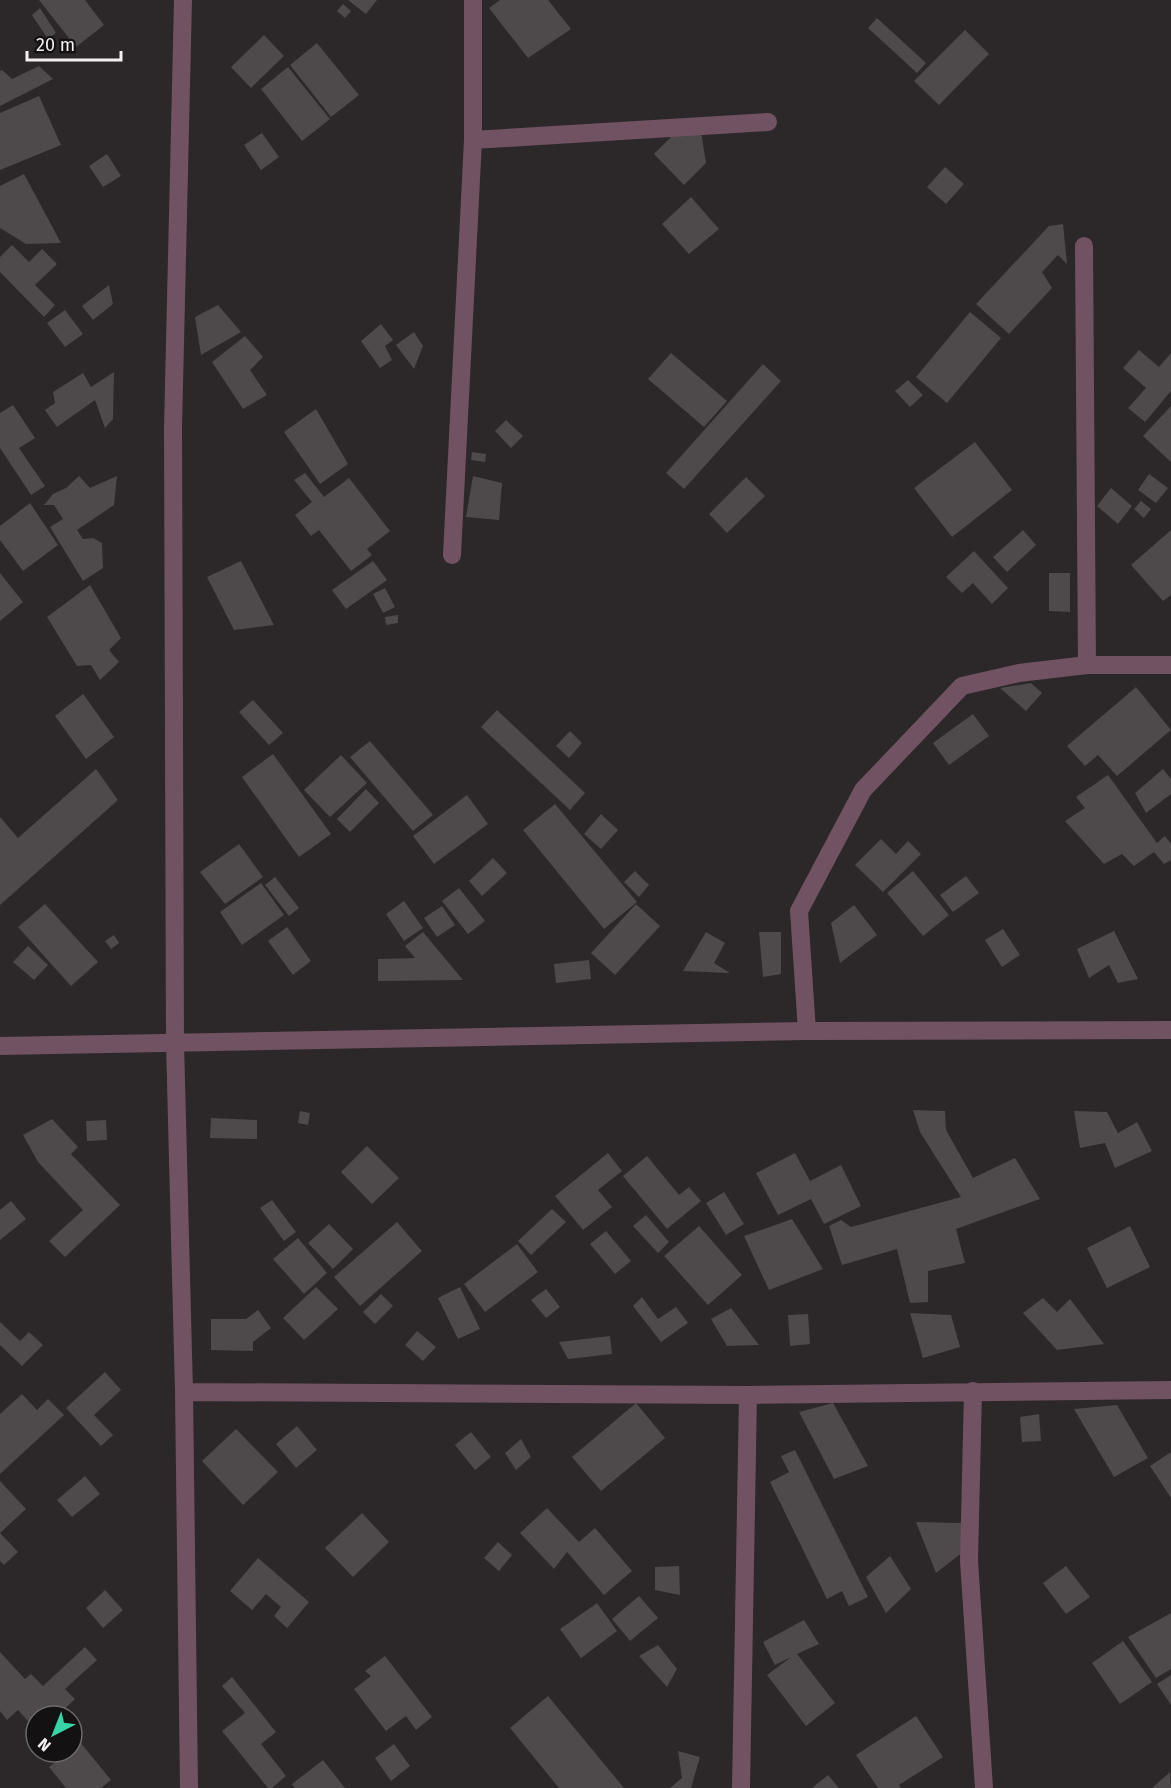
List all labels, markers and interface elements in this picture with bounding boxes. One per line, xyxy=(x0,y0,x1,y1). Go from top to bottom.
scale bar xyxy=(27,24,122,62)
text: 20 m xyxy=(36,34,75,56)
north arrow xyxy=(24,1704,84,1764)
text: N xyxy=(34,1734,55,1755)

